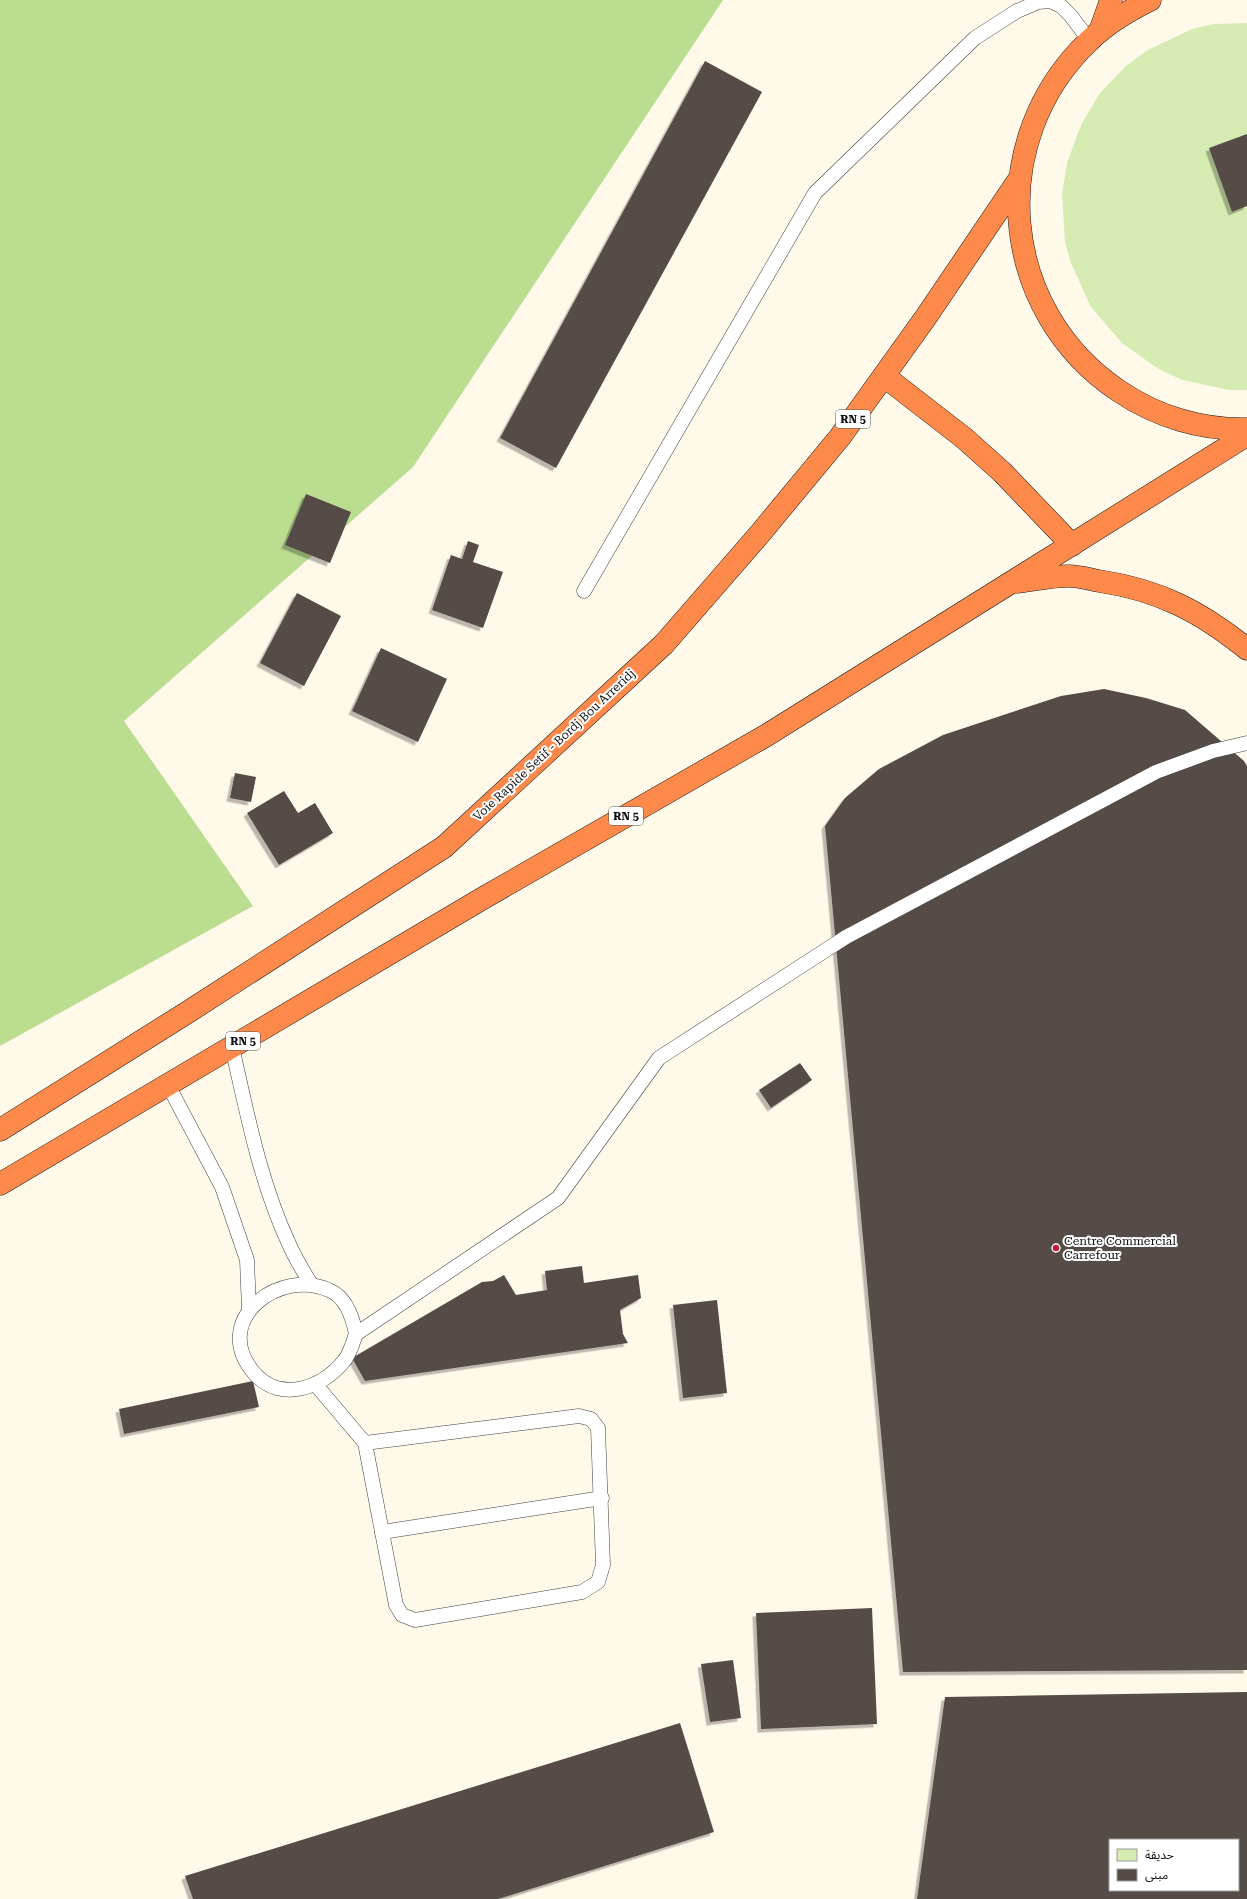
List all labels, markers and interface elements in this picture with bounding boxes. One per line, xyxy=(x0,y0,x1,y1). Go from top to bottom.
road number: RN 5 xyxy=(836,410,870,428)
street label: Voie Rapide Setif - Bordj Bou Arreridj xyxy=(470,666,638,824)
road number: RN 5 xyxy=(609,807,643,825)
road number: RN 5 xyxy=(226,1032,260,1050)
place label: Centre Commercial Carrefour xyxy=(1064,1234,1176,1262)
marker: Centre Commercial Carrefour xyxy=(1051,1243,1061,1253)
legend xyxy=(1109,1839,1239,1891)
text: حديقة xyxy=(1145,1848,1174,1862)
text: مبنى xyxy=(1145,1868,1168,1882)

